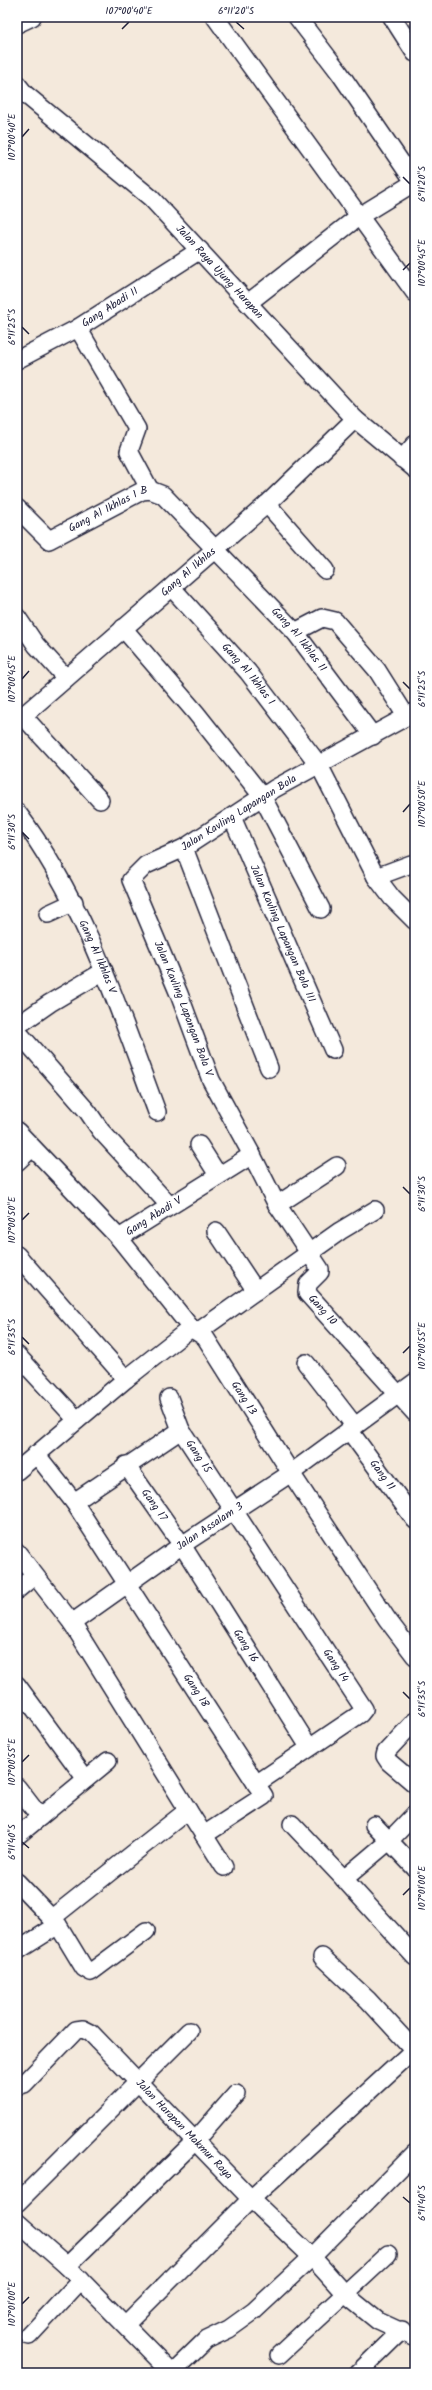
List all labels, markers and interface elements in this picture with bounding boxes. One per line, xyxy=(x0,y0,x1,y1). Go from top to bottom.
text: 107°00'40"E xyxy=(105,3,154,19)
text: 6°11'20"S xyxy=(218,3,255,19)
text: 107°00'40"E xyxy=(4,112,20,161)
text: 6°11'20"S xyxy=(414,165,430,202)
street label: Jalan Raya Ujung Harapan xyxy=(171,221,268,323)
text: 107°00'45"E xyxy=(414,238,430,287)
street label: Gang Abadi II xyxy=(78,283,142,332)
text: 6°11'25"S xyxy=(4,308,20,345)
street label: Gang Al Ikhlas I B xyxy=(65,481,149,537)
street label: Gang Al Ikhlas xyxy=(157,543,220,601)
street label: Gang Al Ikhlas II xyxy=(267,603,331,676)
street label: Gang Al Ikhlas I xyxy=(217,639,279,709)
text: 107°00'45"E xyxy=(4,654,20,703)
text: 6°11'25"S xyxy=(414,670,430,707)
street label: Jalan Kavling Lapangan Bola xyxy=(178,770,300,856)
text: 107°00'50"E xyxy=(414,779,430,828)
text: 6°11'30"S xyxy=(4,813,20,850)
street label: Jalan Kavling Lapangan Bola III xyxy=(245,862,320,1005)
street label: Gang Al Ikhlas V xyxy=(73,917,121,997)
street label: Jalan Kavling Lapangan Bola V xyxy=(149,938,218,1080)
text: 6°11'30"S xyxy=(414,1175,430,1212)
street label: Gang Abadi V xyxy=(122,1191,186,1241)
text: 107°00'50"E xyxy=(4,1195,20,1244)
street label: Gang 10 xyxy=(303,1291,342,1330)
text: 6°11'35"S xyxy=(4,1318,20,1355)
text: 107°00'55"E xyxy=(414,1321,430,1370)
street label: Gang 13 xyxy=(226,1378,261,1419)
street label: Gang 15 xyxy=(181,1436,217,1478)
street label: Gang 11 xyxy=(365,1456,400,1494)
street label: Gang 17 xyxy=(136,1485,172,1526)
street label: Jalan Assalam 3 xyxy=(173,1498,247,1555)
street label: Gang 16 xyxy=(228,1626,263,1667)
street label: Gang 14 xyxy=(318,1645,353,1686)
street label: Gang 18 xyxy=(178,1670,214,1712)
text: 6°11'35"S xyxy=(414,1680,430,1717)
text: 107°00'55"E xyxy=(4,1737,20,1786)
text: 6°11'40"S xyxy=(4,1823,20,1860)
text: 107°01'00"E xyxy=(414,1864,430,1910)
street label: Jalan Harapan Makmur Raya xyxy=(131,2075,237,2184)
text: 6°11'40"S xyxy=(414,2184,430,2221)
text: 107°01'00"E xyxy=(4,2280,20,2326)

